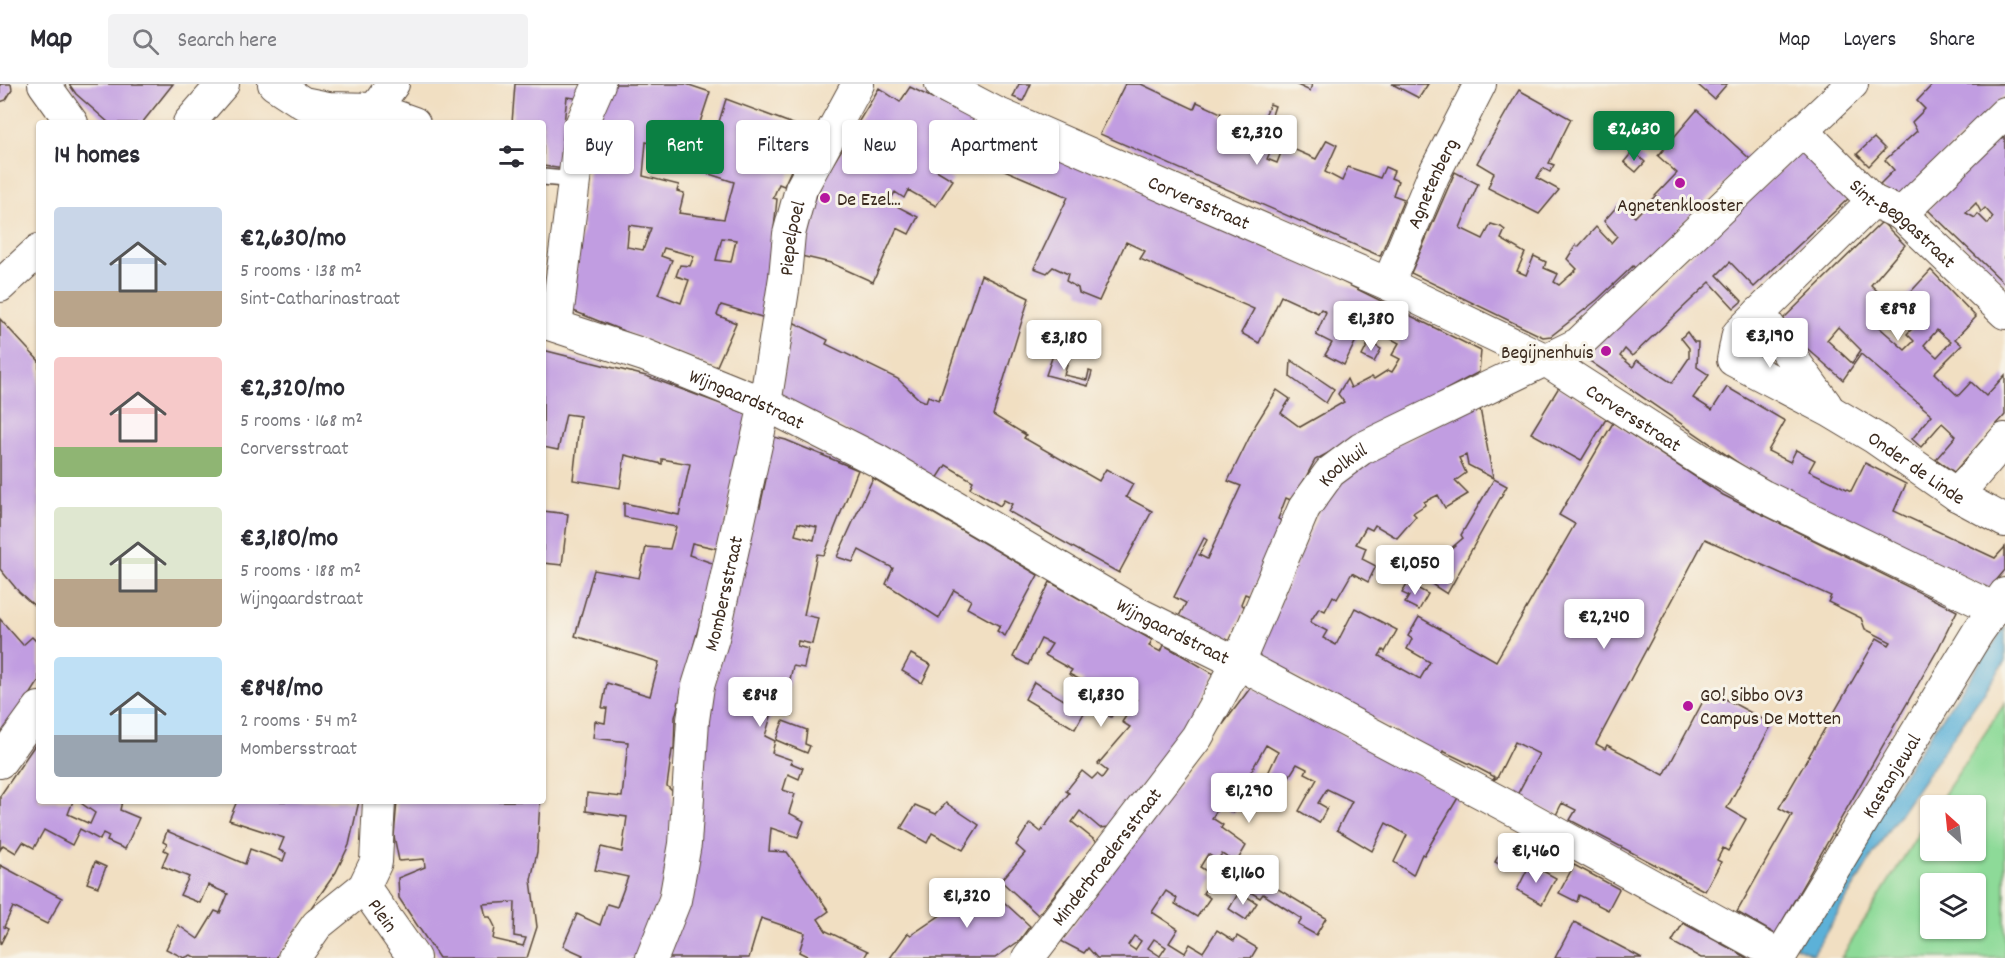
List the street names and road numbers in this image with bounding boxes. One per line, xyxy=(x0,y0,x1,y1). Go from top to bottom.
street label: Agnetenberg xyxy=(1402,134,1467,234)
street label: Corversstraat xyxy=(1143,170,1254,239)
street label: Sint-Beggastraat xyxy=(1841,174,1961,276)
street label: Piepelpoel xyxy=(774,198,814,277)
street label: Wijngaardstraat xyxy=(684,364,808,439)
street label: Corversstraat xyxy=(1579,378,1686,461)
street label: Onder de Linde xyxy=(1861,426,1969,514)
street label: Koolkuil xyxy=(1313,437,1372,493)
street label: Mombersstraat xyxy=(699,534,752,655)
street label: Wijngaardstraat xyxy=(1110,593,1233,674)
street label: Kastanjewal xyxy=(1857,729,1930,824)
street label: Minderbroedersstraat xyxy=(1046,783,1170,933)
street label: Plein xyxy=(359,894,403,939)

